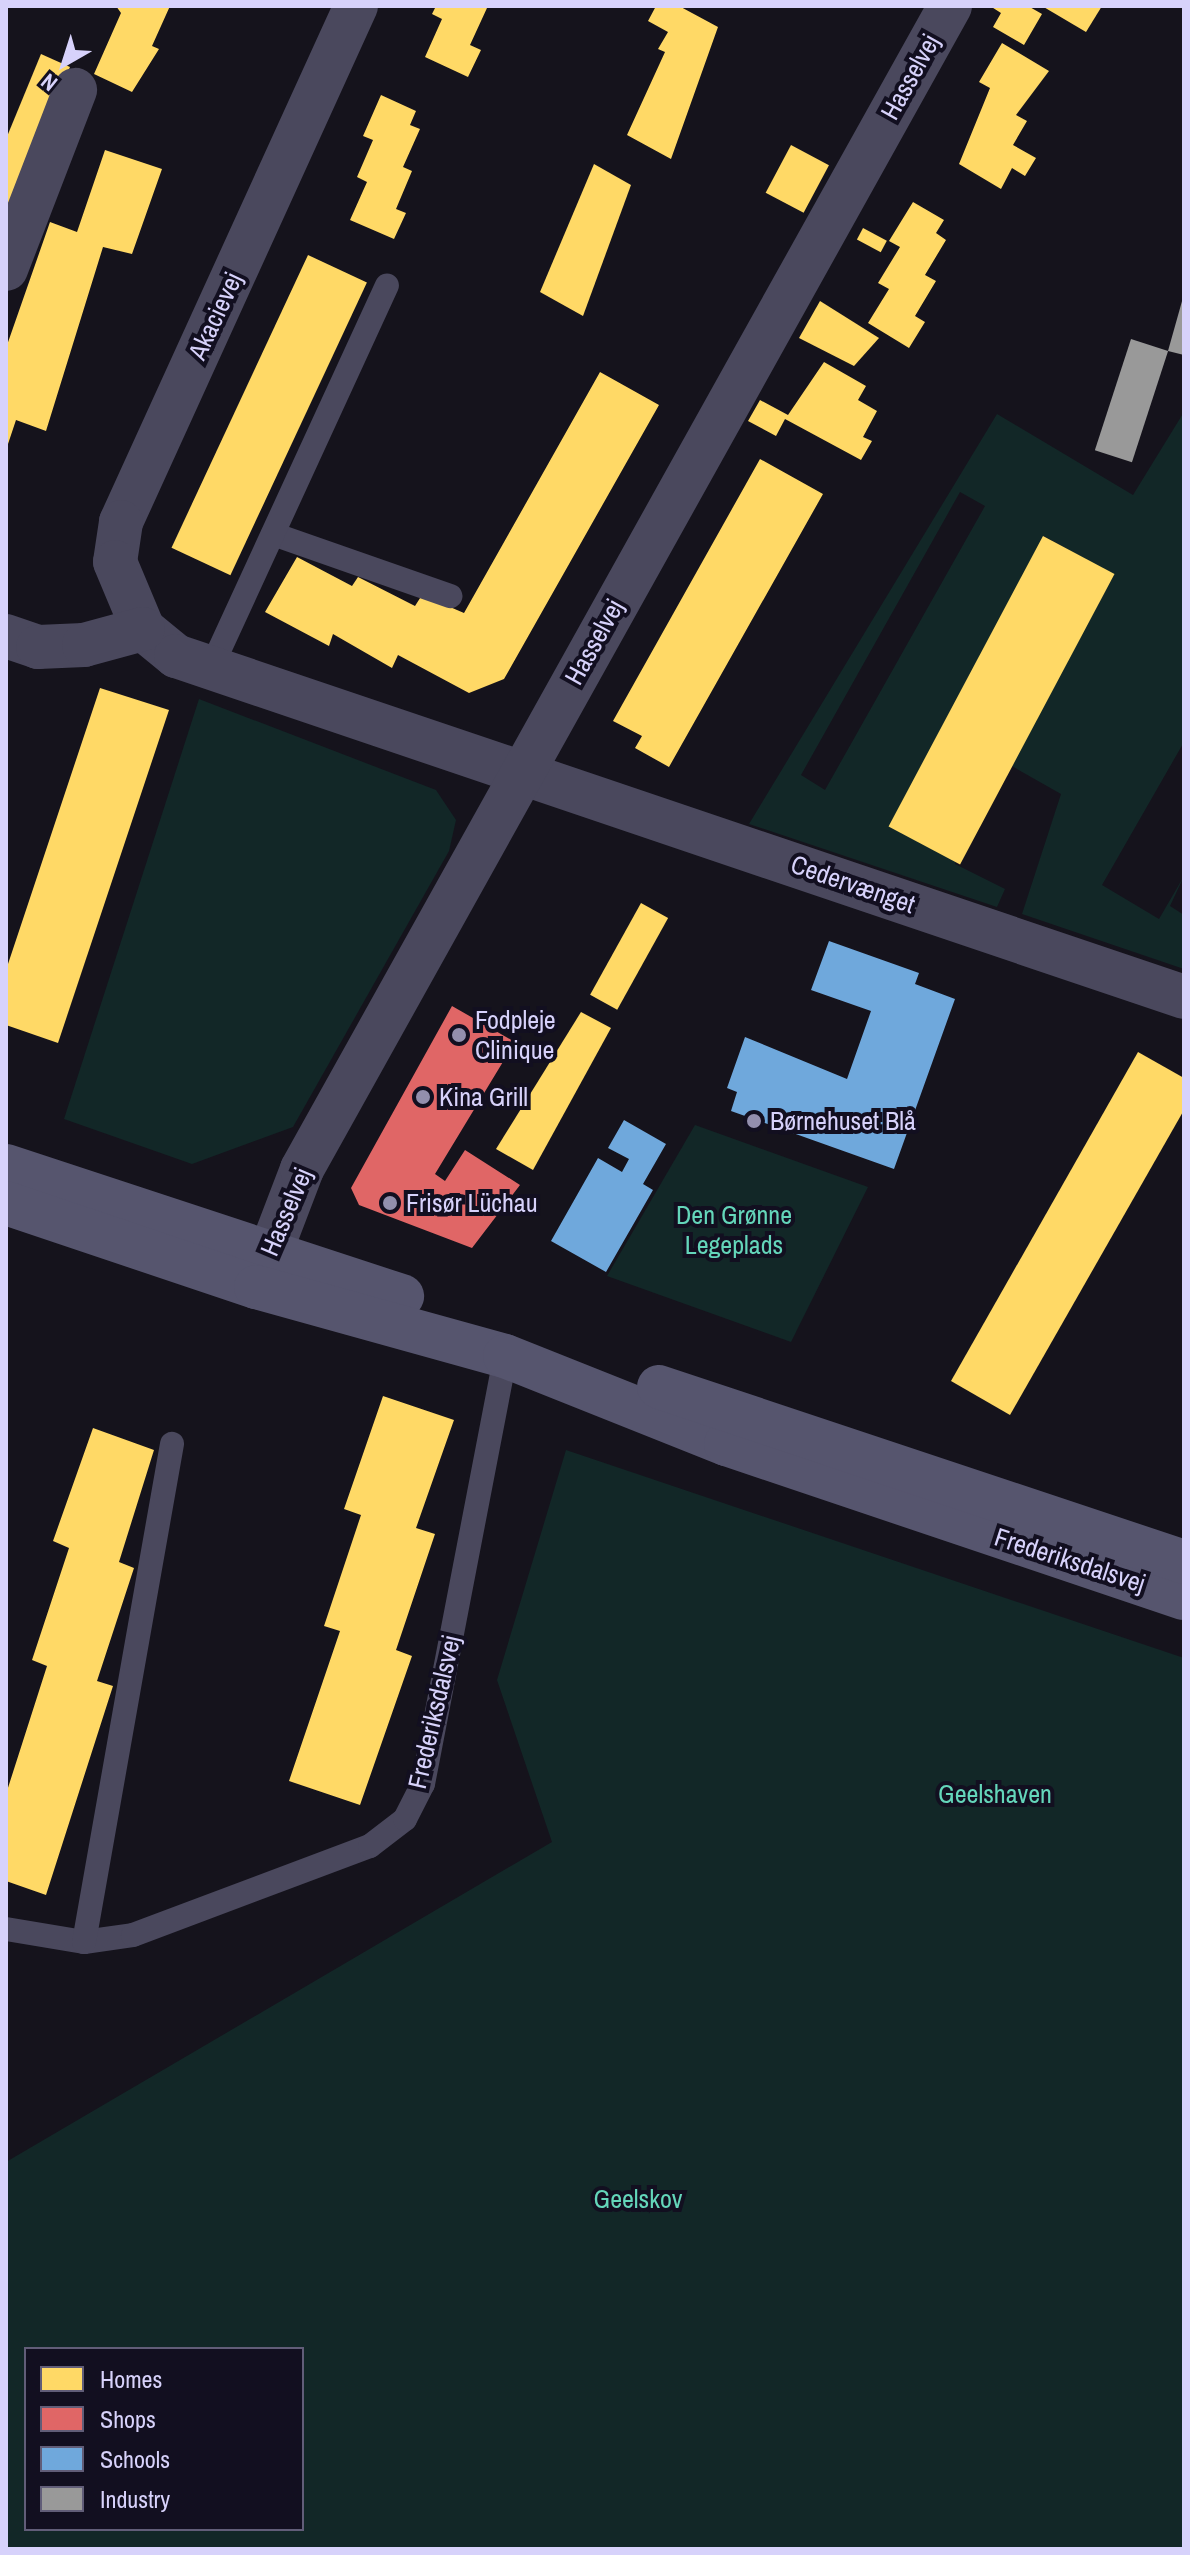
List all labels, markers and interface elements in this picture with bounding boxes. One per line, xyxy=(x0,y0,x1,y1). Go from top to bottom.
north arrow xyxy=(24,24,104,104)
street label: Hasselvej xyxy=(874,29,946,125)
text: N xyxy=(34,67,63,98)
street label: Akacievej xyxy=(181,268,249,364)
street label: Hasselvej xyxy=(558,594,630,690)
street label: Cedervænget xyxy=(787,848,919,920)
place label: Fodpleje Clinique xyxy=(475,1004,556,1066)
marker: Fodpleje Clinique xyxy=(450,1026,468,1044)
place label: Kina Grill xyxy=(439,1081,528,1113)
marker: Kina Grill xyxy=(414,1088,432,1106)
place label: Børnehuset Blå xyxy=(770,1105,916,1137)
marker: Børnehuset Blå xyxy=(745,1112,763,1130)
street label: Hasselvej xyxy=(254,1163,318,1261)
place label: Frisør Lüchau xyxy=(406,1187,538,1219)
marker: Frisør Lüchau xyxy=(381,1194,399,1212)
park label: Den Grønne Legeplads xyxy=(676,1199,792,1260)
street label: Frederiksdalsvej xyxy=(991,1521,1149,1599)
street label: Frederiksdalsvej xyxy=(401,1632,467,1792)
park label: Geelshaven xyxy=(938,1778,1052,1810)
park label: Geelskov xyxy=(594,2183,682,2215)
legend xyxy=(24,2347,304,2531)
text: Homes xyxy=(100,2363,162,2395)
text: Shops xyxy=(100,2403,156,2435)
text: Schools xyxy=(100,2443,170,2475)
text: Industry xyxy=(100,2483,170,2515)

